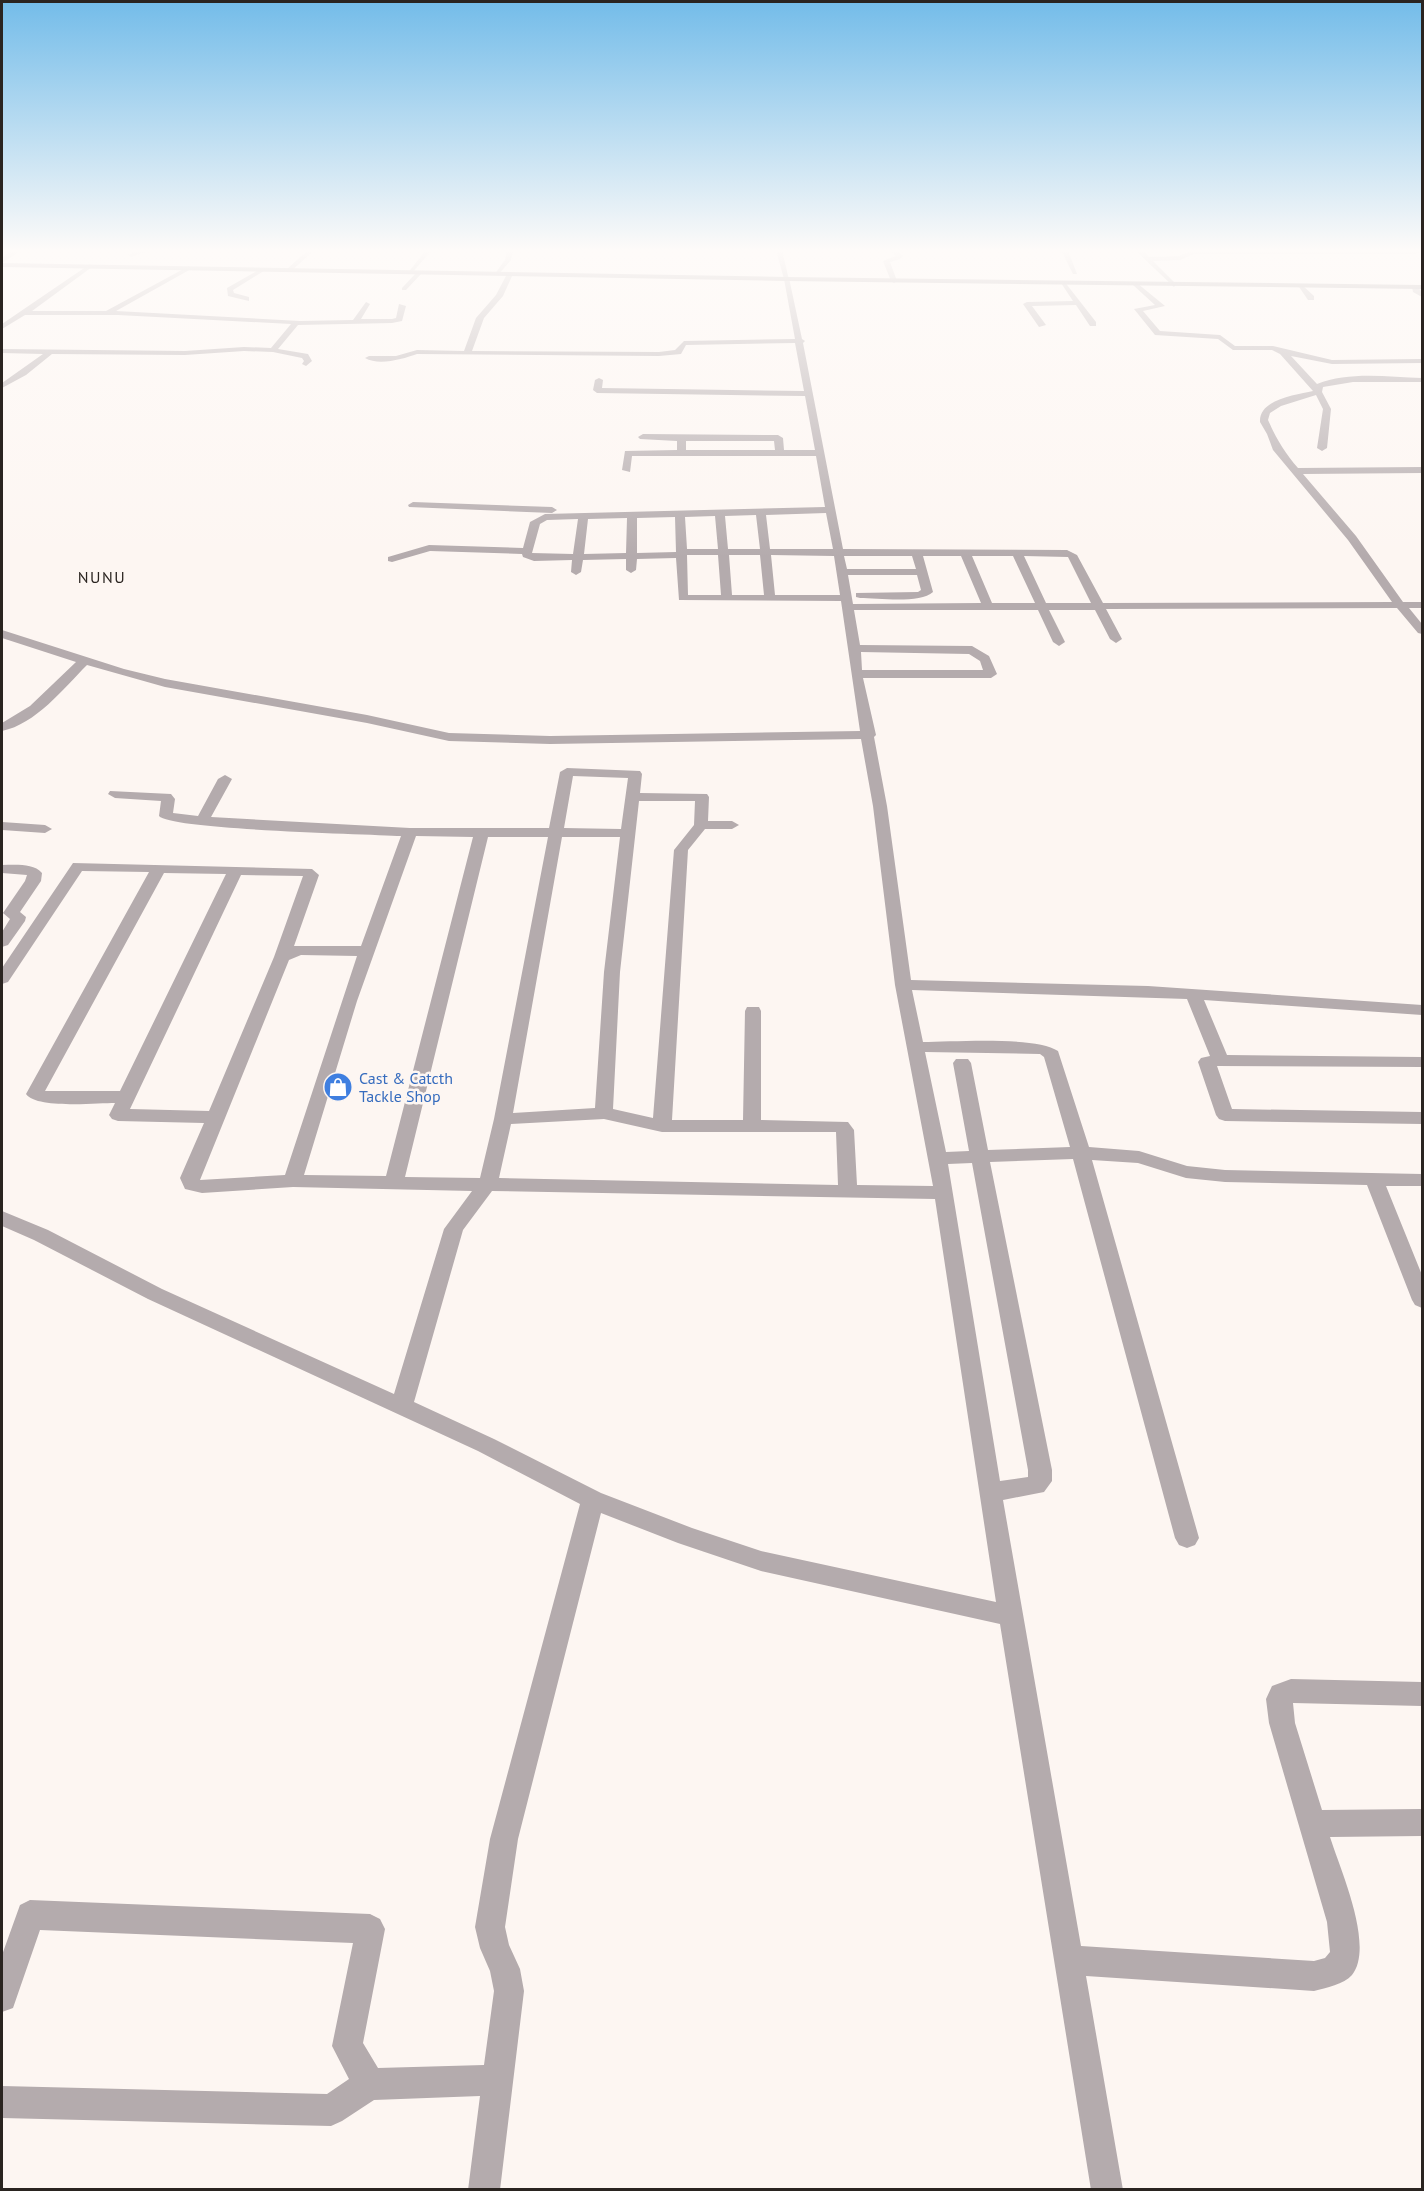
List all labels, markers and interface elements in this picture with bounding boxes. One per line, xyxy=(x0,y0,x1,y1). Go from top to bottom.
district label: NUNU xyxy=(78,567,126,587)
place label: Cast & Catcth Tackle Shop xyxy=(359,1068,453,1106)
shop icon: Cast & Catcth Tackle Shop xyxy=(322,1071,354,1103)

